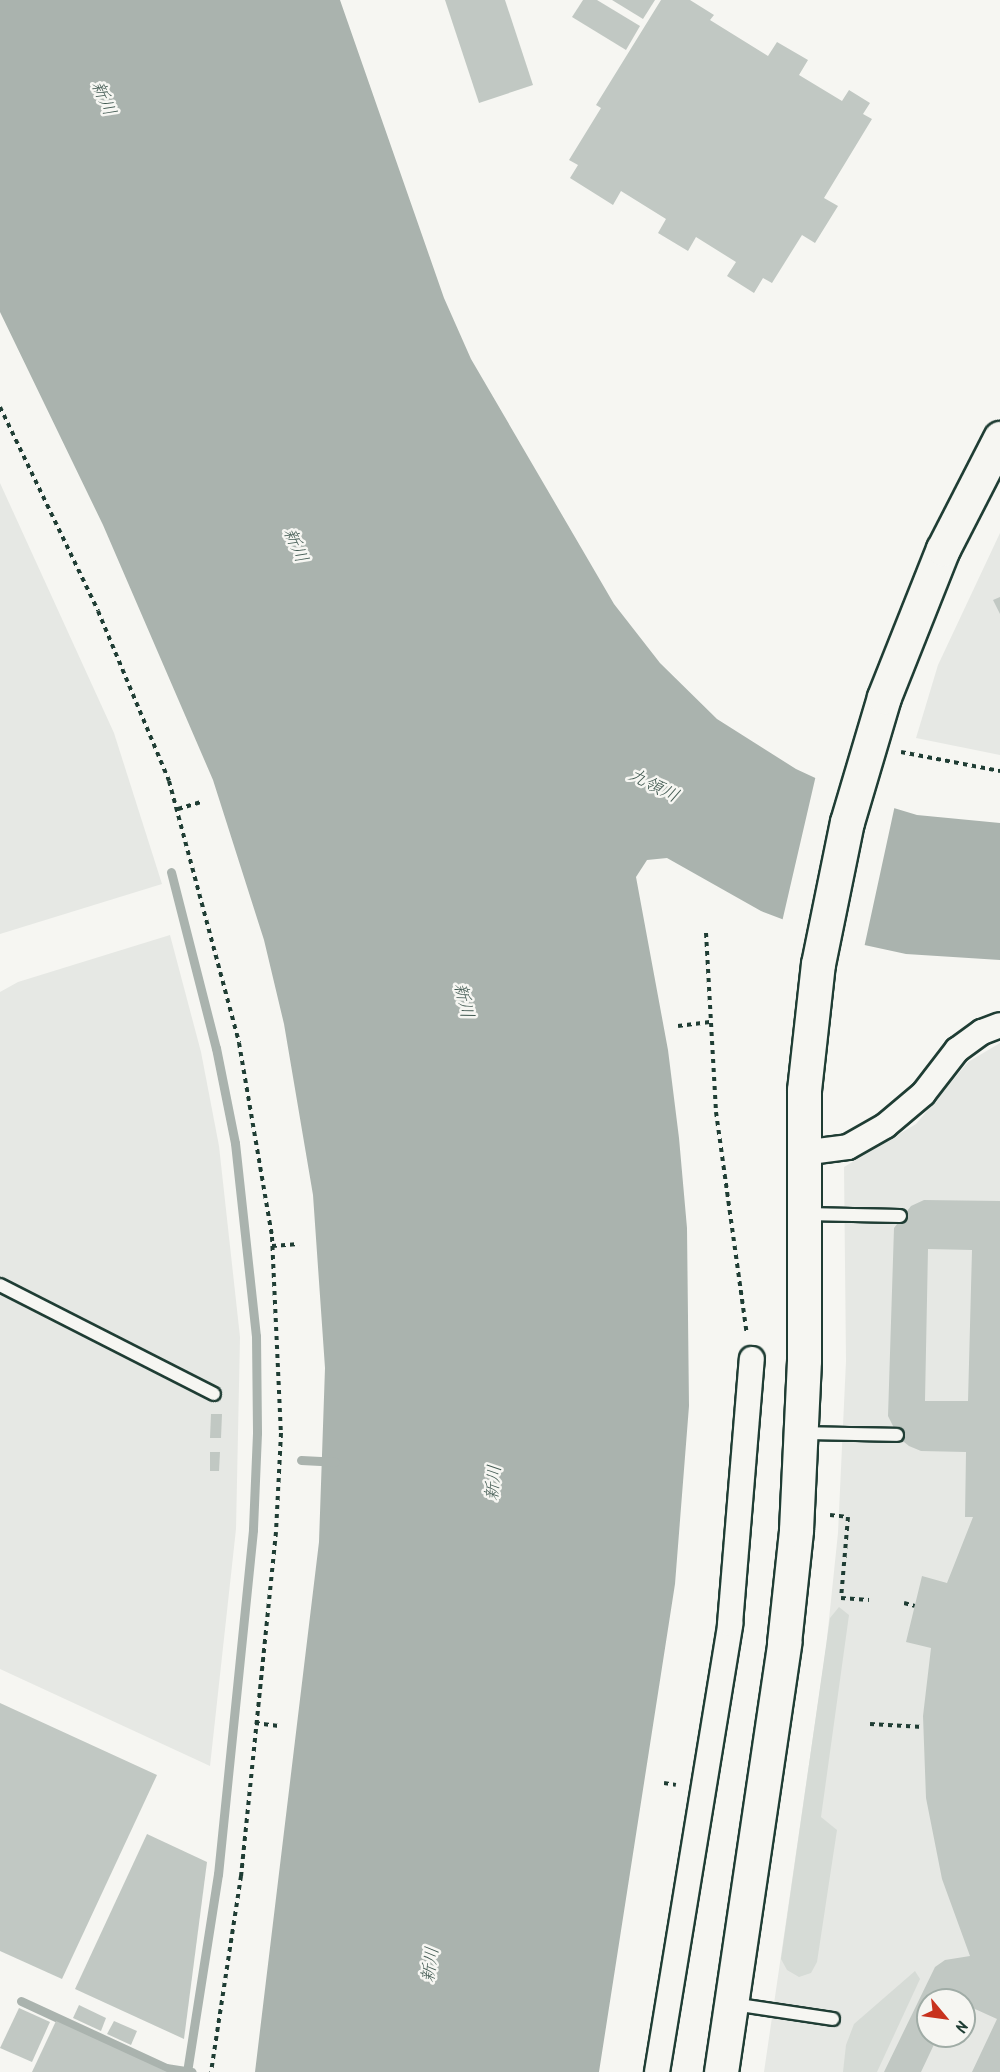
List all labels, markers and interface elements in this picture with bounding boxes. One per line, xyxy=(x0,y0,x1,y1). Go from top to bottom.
water label: 新川 xyxy=(85,78,119,120)
water label: 新川 xyxy=(277,525,311,567)
water label: 九領川 xyxy=(624,765,682,809)
water label: 新川 xyxy=(447,981,477,1021)
water label: 新川 xyxy=(483,1464,507,1502)
water label: 新川 xyxy=(419,1946,445,1984)
north arrow xyxy=(916,1988,976,2048)
text: N xyxy=(947,2016,974,2036)

